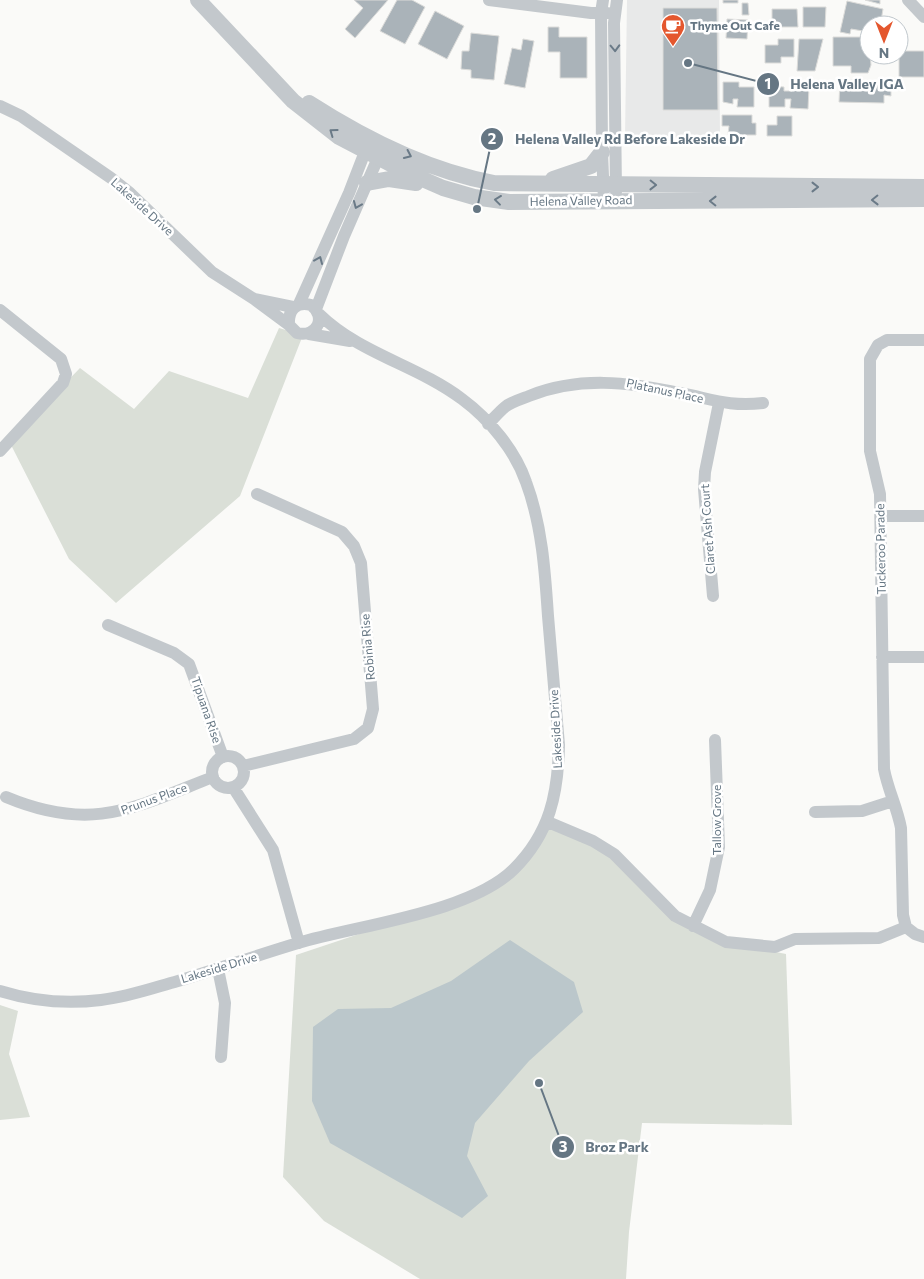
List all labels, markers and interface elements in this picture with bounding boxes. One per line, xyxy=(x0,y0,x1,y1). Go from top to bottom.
cafe icon: Thyme Out Cafe xyxy=(660,13,686,47)
north arrow xyxy=(859,15,909,65)
place label: Thyme Out Cafe xyxy=(690,18,780,32)
one-way arrow xyxy=(610,45,620,53)
text: N xyxy=(879,45,889,62)
callout: Helena Valley IGA xyxy=(755,70,914,99)
text: 1 xyxy=(765,74,771,92)
text: Helena Valley IGA xyxy=(790,75,904,92)
callout: Helena Valley Rd Before Lakeside Dr xyxy=(479,124,755,153)
one-way arrow xyxy=(329,129,339,138)
text: 2 xyxy=(488,129,496,147)
text: Helena Valley Rd Before Lakeside Dr xyxy=(515,130,745,147)
one-way arrow xyxy=(403,149,412,159)
street label: Lakeside Drive xyxy=(109,175,177,238)
one-way arrow xyxy=(650,180,657,190)
one-way arrow xyxy=(812,182,820,192)
street label: Helena Valley Road xyxy=(529,192,633,208)
one-way arrow xyxy=(494,195,502,206)
one-way arrow xyxy=(871,195,879,205)
one-way arrow xyxy=(709,196,716,206)
one-way arrow xyxy=(353,200,364,209)
one-way arrow xyxy=(313,256,324,265)
street label: Platanus Place xyxy=(625,375,705,405)
street label: Claret Ash Court xyxy=(697,483,717,575)
street label: Tuckeroo Parade xyxy=(872,503,888,595)
street label: Robinia Rise xyxy=(357,613,377,681)
street label: Tipuana Rise xyxy=(189,675,225,745)
street label: Lakeside Drive xyxy=(546,689,564,769)
street label: Prunus Place xyxy=(119,780,189,817)
street label: Tallow Grove xyxy=(709,785,723,855)
street label: Lakeside Drive xyxy=(179,949,258,985)
callout: Broz Park xyxy=(550,1132,658,1161)
text: 3 xyxy=(559,1137,568,1155)
text: Broz Park xyxy=(585,1138,649,1155)

